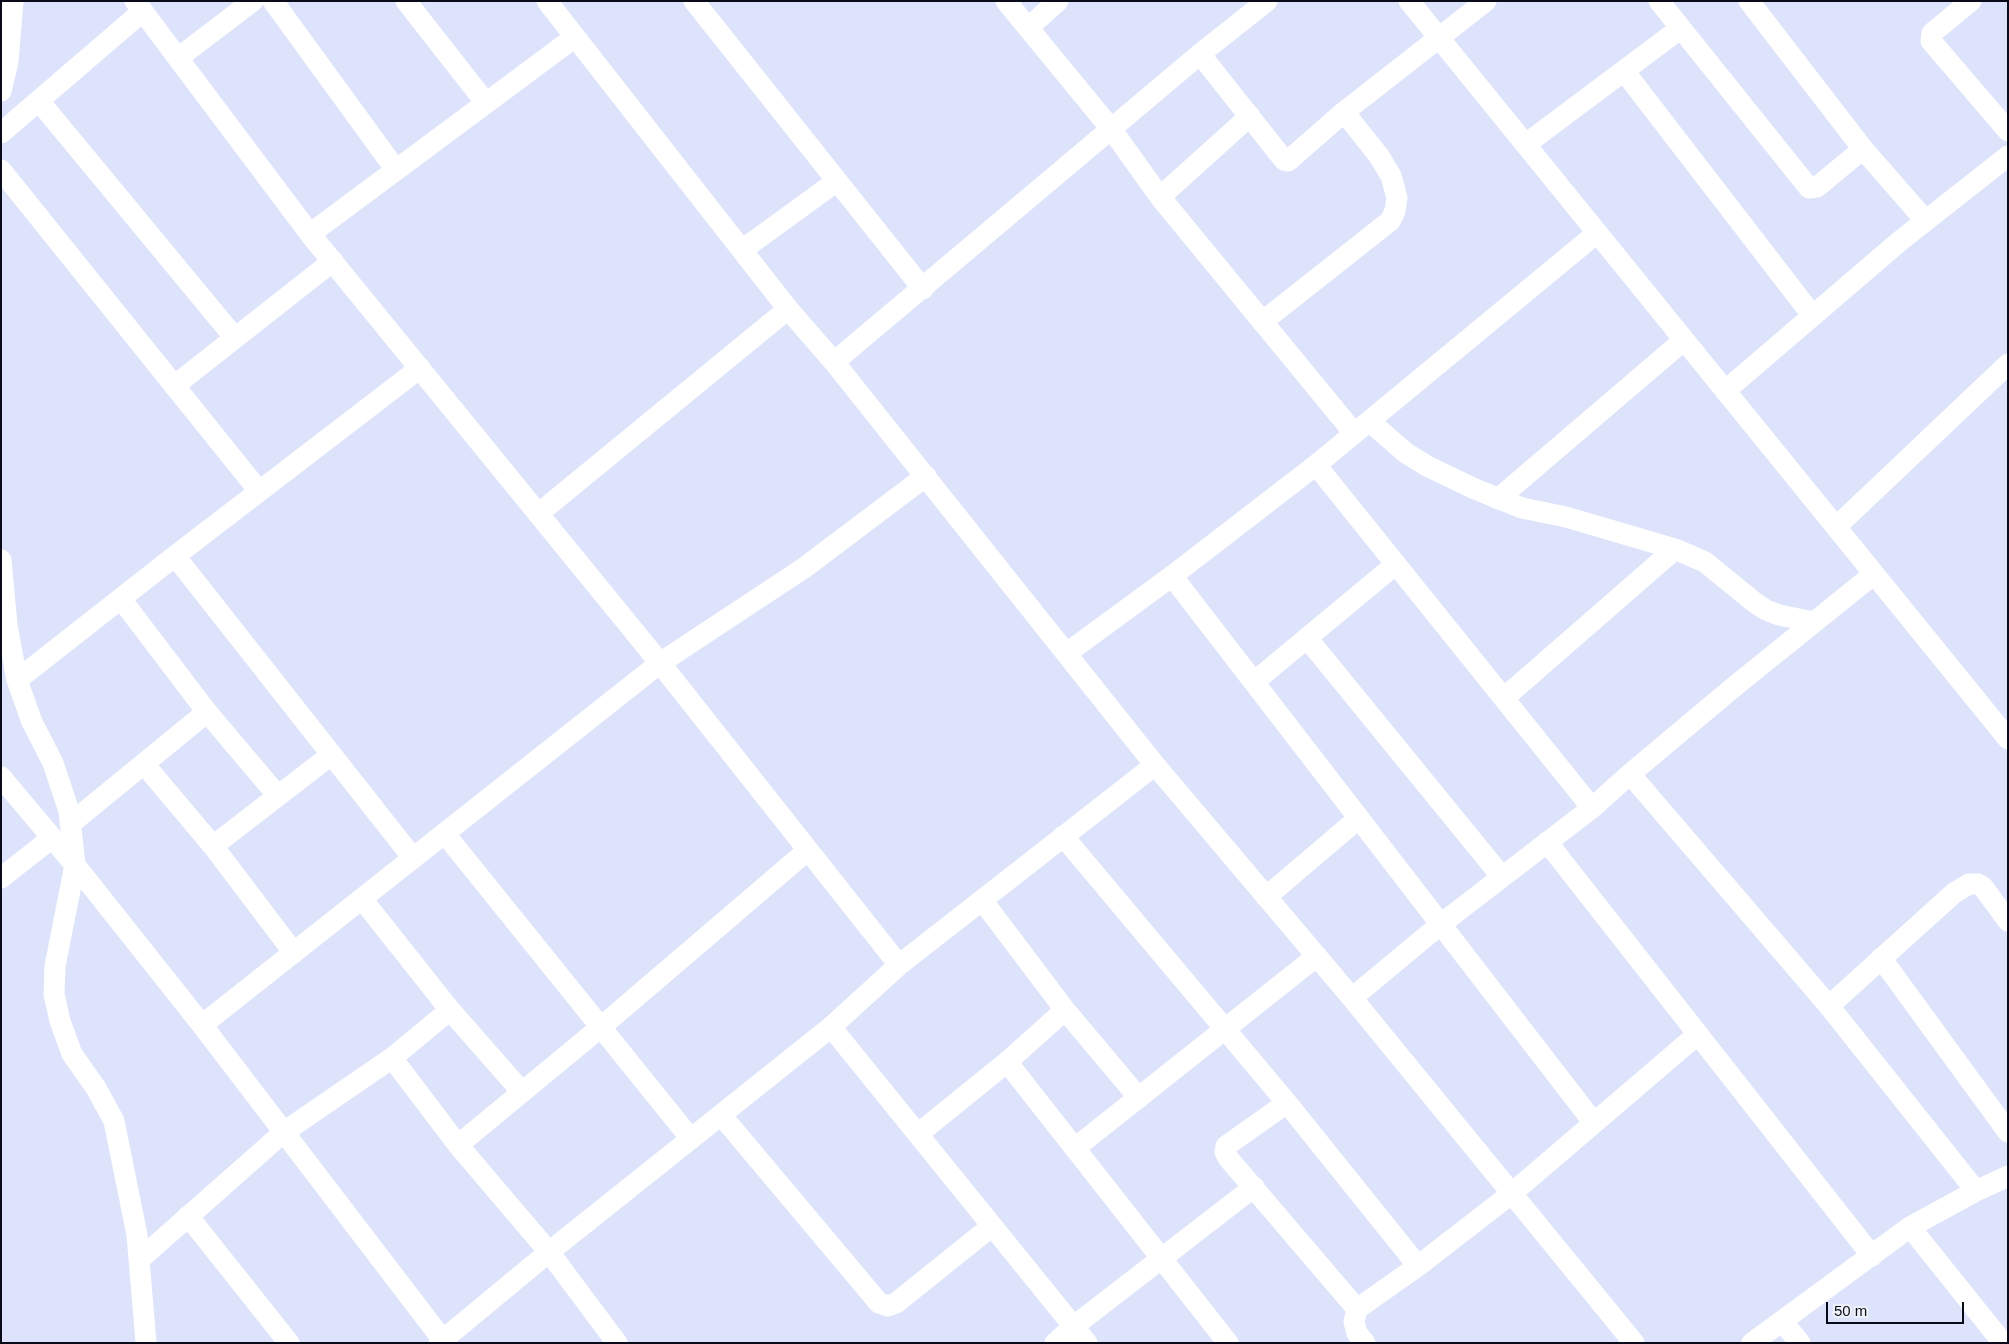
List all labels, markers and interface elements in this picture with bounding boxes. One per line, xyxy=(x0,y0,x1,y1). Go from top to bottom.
scale bar xyxy=(1829,1292,1966,1324)
text: 50 m xyxy=(1834,1302,1867,1319)

